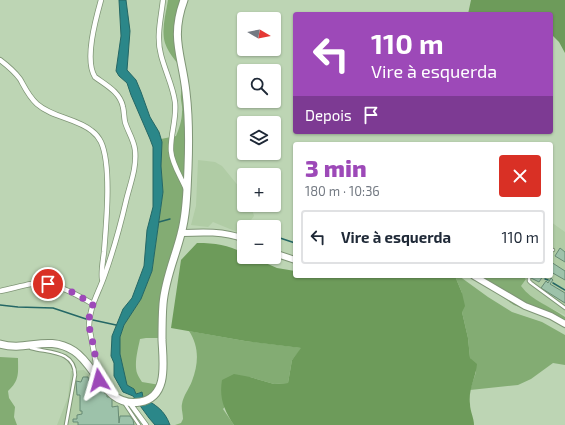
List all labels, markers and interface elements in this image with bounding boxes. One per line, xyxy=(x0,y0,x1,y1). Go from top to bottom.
north arrow xyxy=(237,12,281,56)
map controls xyxy=(237,12,281,264)
text: 110 m xyxy=(371,26,444,60)
icon: left xyxy=(305,28,357,80)
text: Vire à esquerda xyxy=(371,60,497,82)
button: search xyxy=(237,64,281,108)
icon: arrive xyxy=(360,104,382,126)
text: Depois xyxy=(305,106,352,124)
button: layers xyxy=(237,116,281,160)
text: 3 min xyxy=(305,153,367,182)
button: close xyxy=(499,155,541,197)
button: + xyxy=(237,168,281,212)
text: 180 m · 10:36 xyxy=(305,183,380,199)
button: − xyxy=(237,220,281,264)
icon: left xyxy=(307,226,329,248)
text: Vire à esquerda xyxy=(341,228,451,246)
text: 110 m xyxy=(502,228,539,246)
pin xyxy=(31,267,65,301)
icon: arrive xyxy=(37,273,59,295)
position arrow xyxy=(78,359,120,401)

